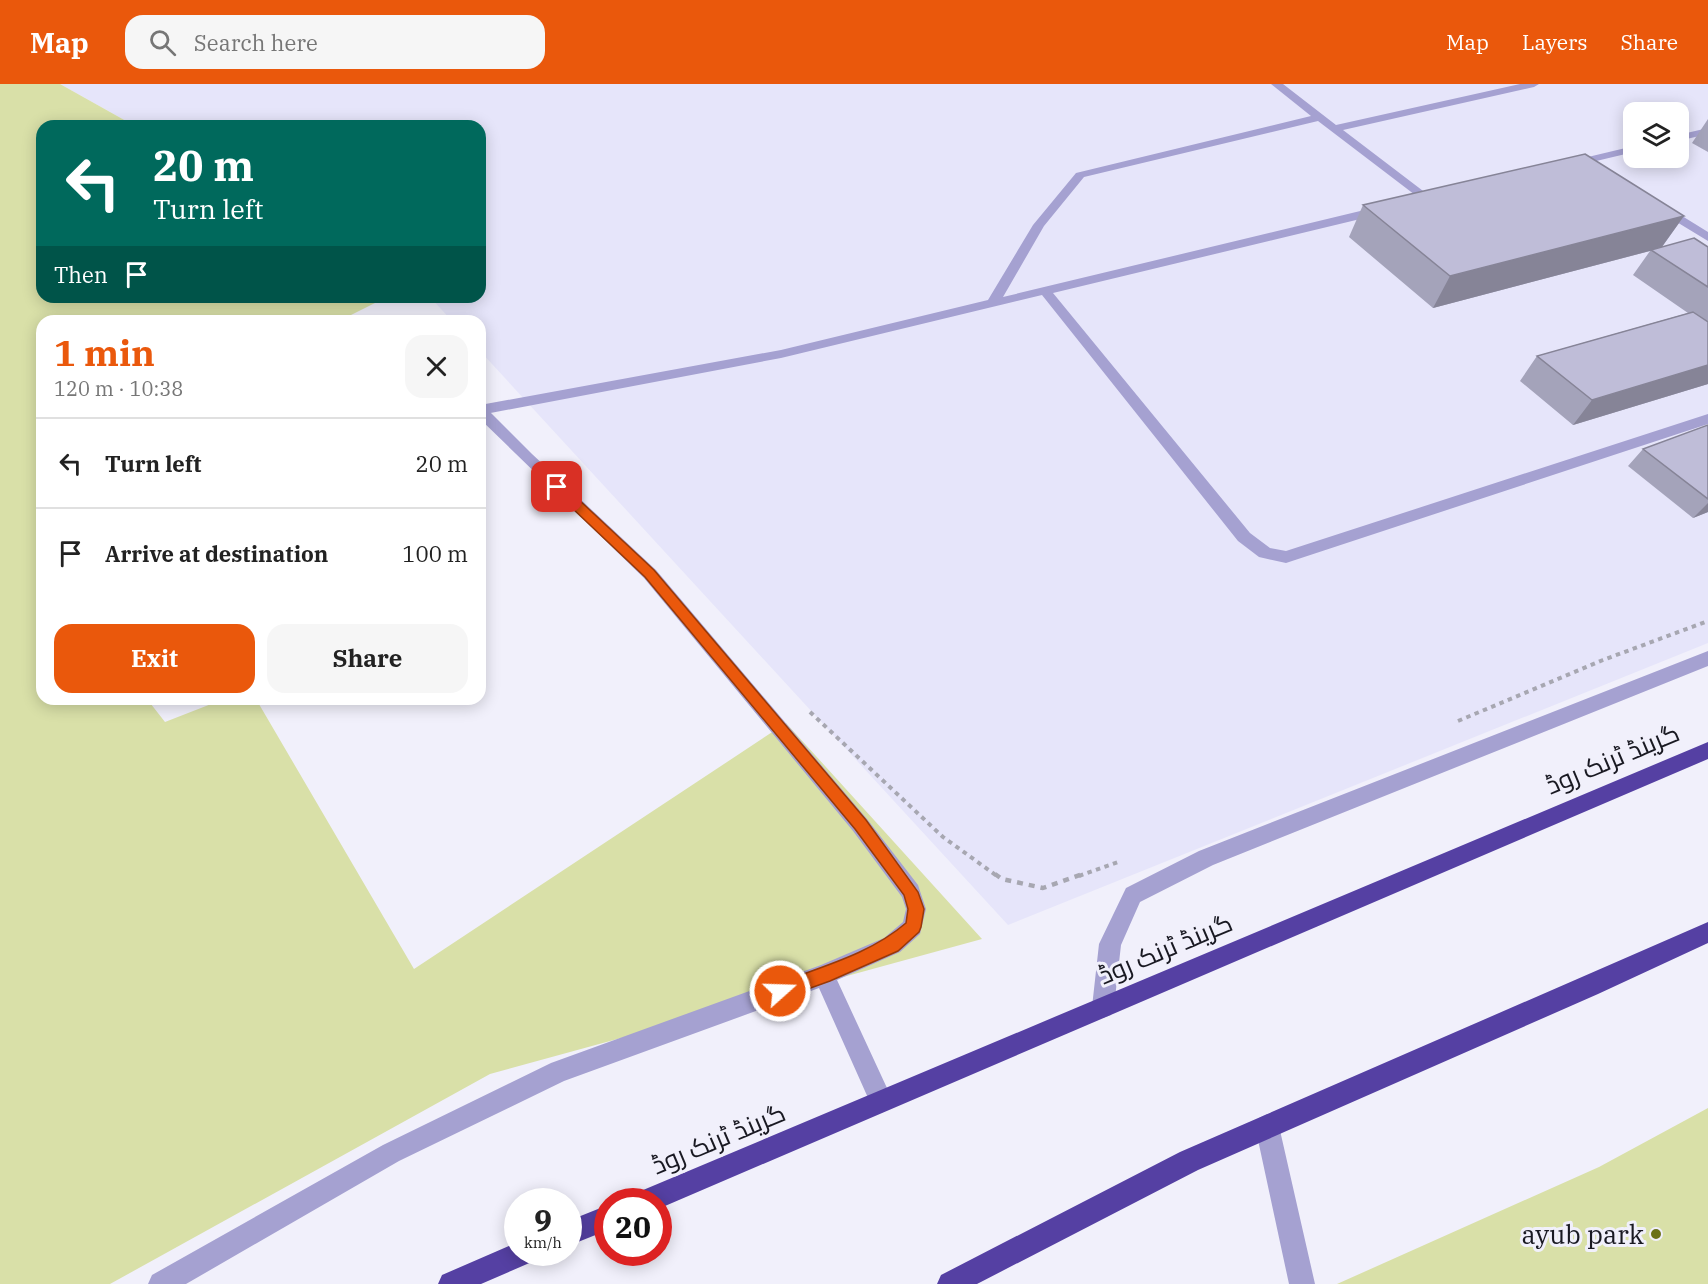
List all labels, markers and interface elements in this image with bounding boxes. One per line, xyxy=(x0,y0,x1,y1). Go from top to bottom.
search box xyxy=(125,15,545,69)
text: Map xyxy=(30,24,89,61)
icon: search xyxy=(146,26,179,59)
text: Search here xyxy=(194,28,318,57)
text: Map xyxy=(1446,28,1489,56)
text: Layers xyxy=(1522,28,1588,56)
text: Share xyxy=(1621,28,1678,56)
map controls xyxy=(1623,102,1689,168)
button: layers xyxy=(1623,102,1689,168)
text: 20 m xyxy=(153,138,254,193)
icon: left xyxy=(54,144,132,222)
text: Turn left xyxy=(153,191,264,226)
icon: arrive xyxy=(120,258,153,291)
text: Then xyxy=(54,260,108,289)
text: 1 min xyxy=(54,329,155,376)
button: close xyxy=(405,335,468,398)
text: 120 m · 10:38 xyxy=(54,375,183,402)
icon: left xyxy=(54,447,87,480)
text: Turn left xyxy=(105,449,201,478)
text: 20 m xyxy=(416,449,468,478)
pin xyxy=(531,461,582,512)
icon: arrive xyxy=(540,470,573,503)
icon: arrive xyxy=(54,537,87,570)
text: Arrive at destination xyxy=(105,539,328,568)
text: 100 m xyxy=(402,539,468,568)
button: Exit xyxy=(54,624,255,693)
button: Share xyxy=(267,624,468,693)
street label: گرینڈ ٹرنک روڈ xyxy=(1540,715,1684,801)
street label: گرینڈ ٹرنک روڈ xyxy=(1093,905,1237,991)
position arrow xyxy=(748,959,812,1023)
street label: گرینڈ ٹرنک روڈ xyxy=(646,1095,790,1181)
speed limit sign: 20 xyxy=(594,1188,672,1266)
text: 9 xyxy=(534,1200,552,1239)
place label: ayub park xyxy=(1521,1217,1644,1251)
marker: ayub park xyxy=(1649,1227,1663,1241)
text: km/h xyxy=(524,1233,562,1252)

